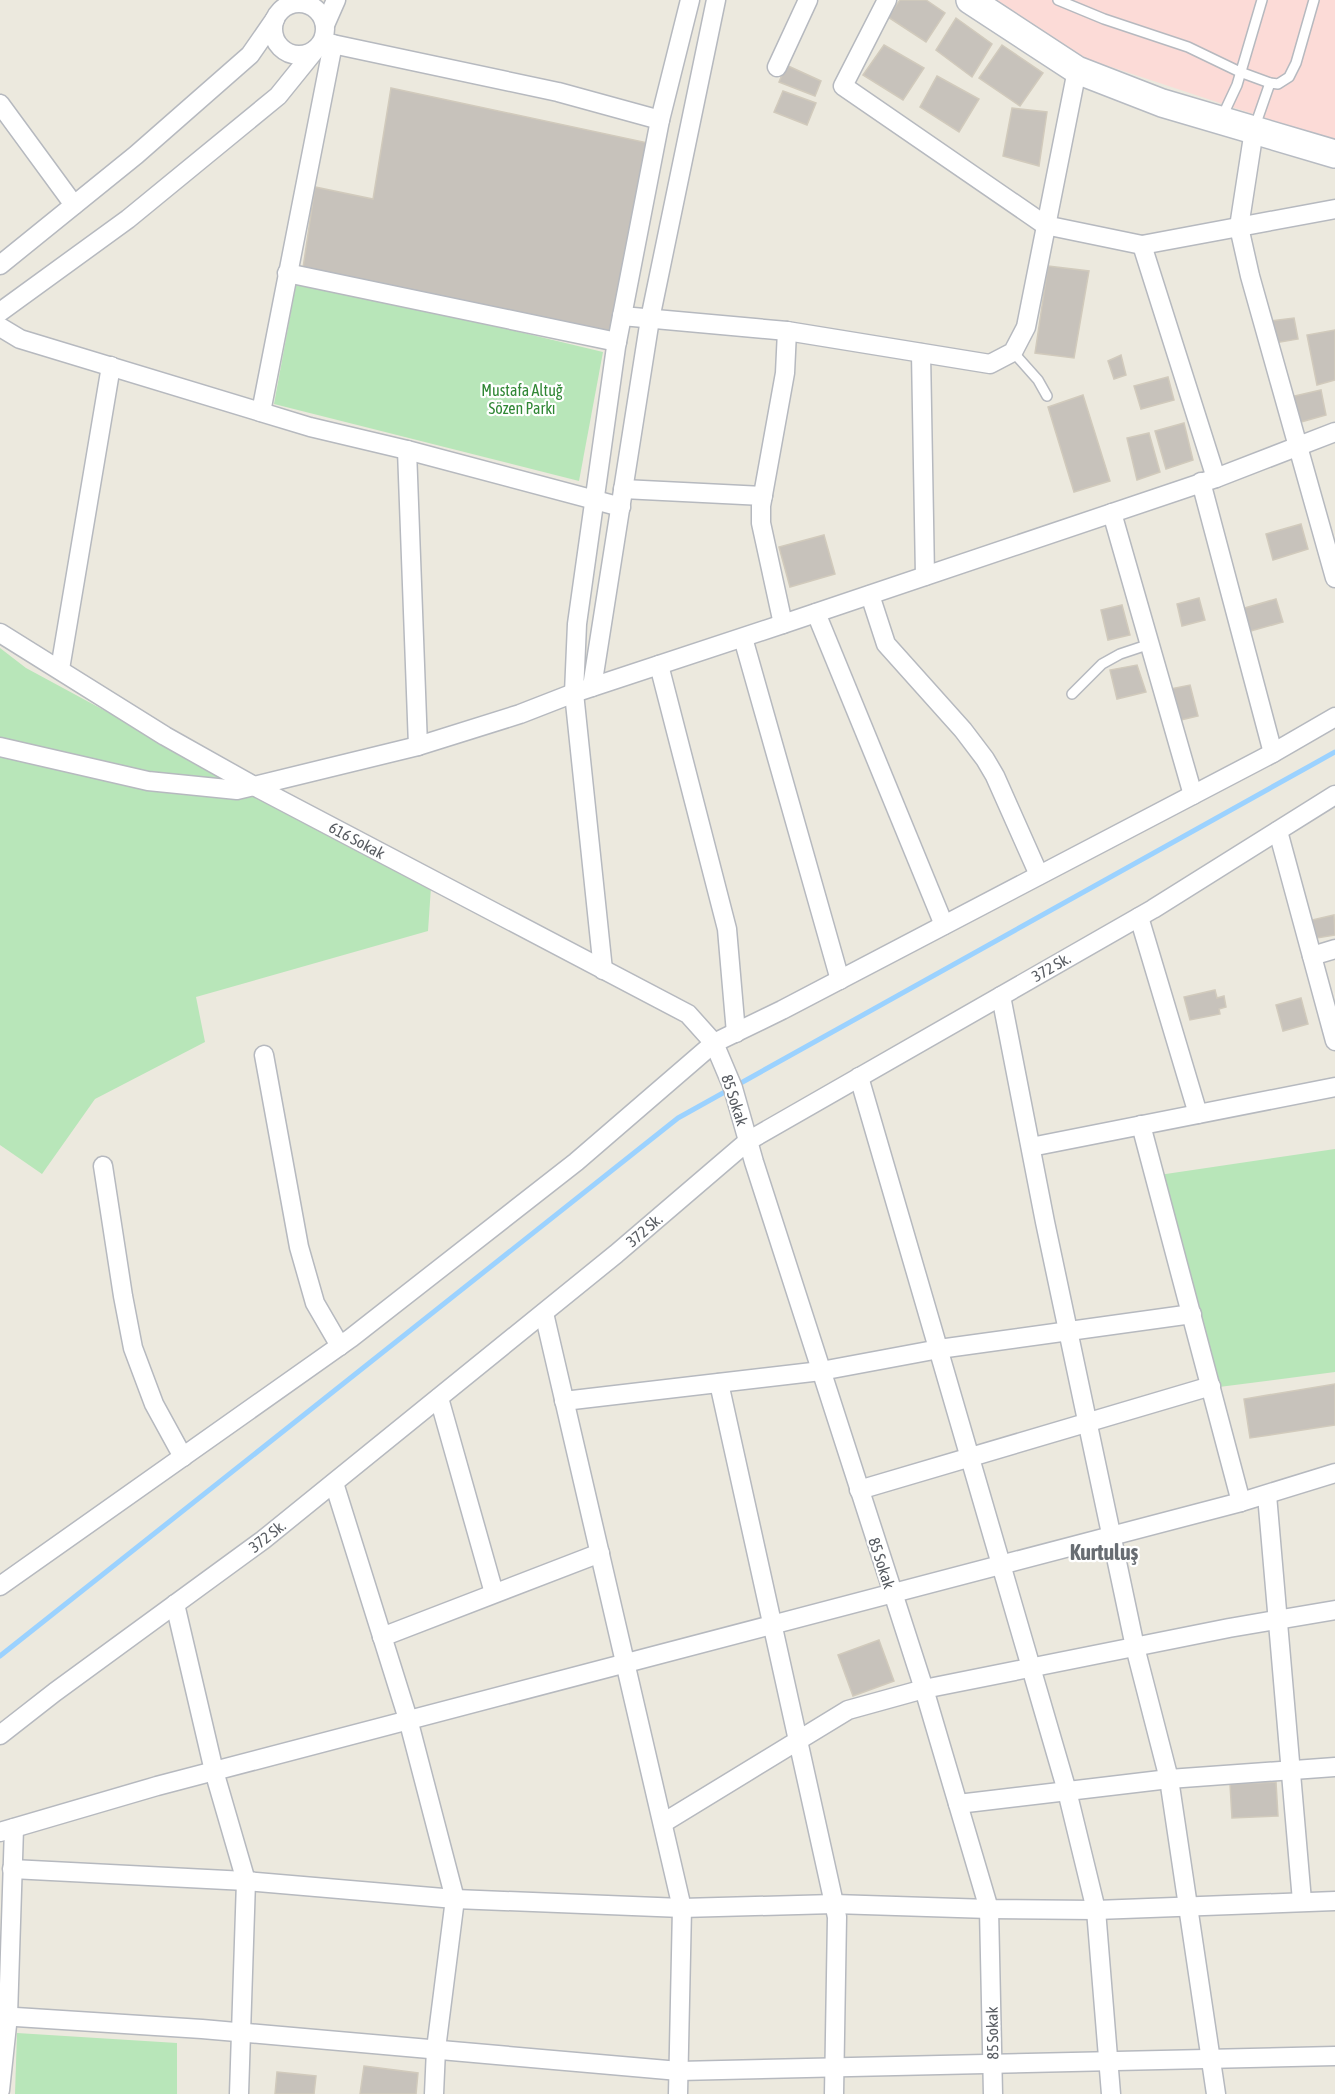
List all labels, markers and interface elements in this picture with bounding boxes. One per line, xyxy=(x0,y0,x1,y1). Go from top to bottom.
park label: Mustafa Altuğ Sözen Parkı xyxy=(481,381,563,417)
street label: 616 Sokak xyxy=(326,818,388,862)
street label: 372 Sk. xyxy=(1029,949,1074,985)
street label: 85 Sokak xyxy=(718,1072,752,1128)
street label: 372 Sk. xyxy=(622,1210,666,1250)
street label: 372 Sk. xyxy=(245,1516,289,1556)
street label: 85 Sokak xyxy=(865,1535,899,1591)
district label: Kurtuluş xyxy=(1070,1539,1139,1565)
street label: 85 Sokak xyxy=(983,2006,1001,2060)

